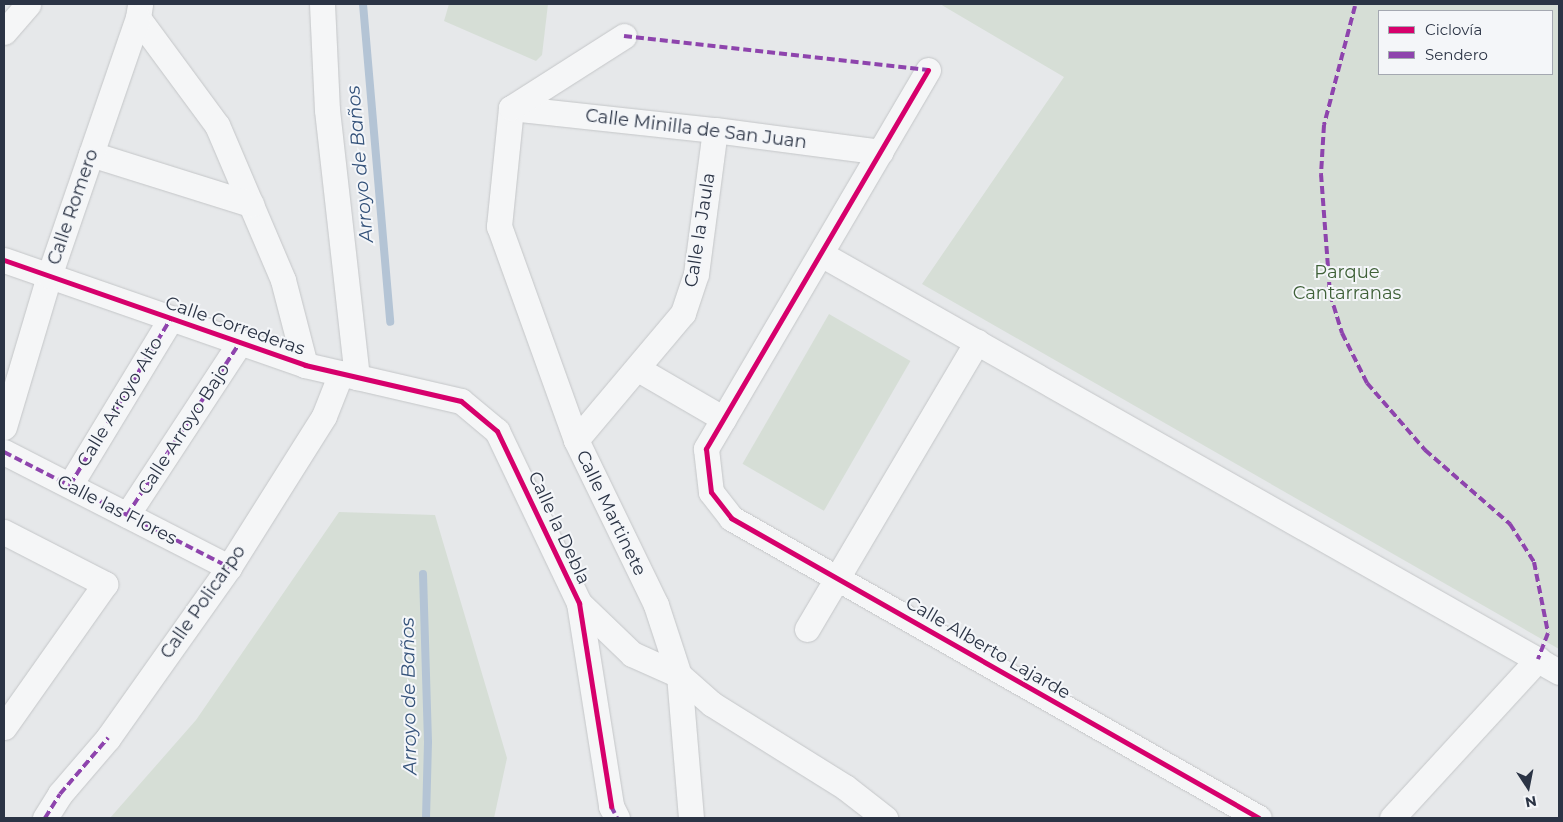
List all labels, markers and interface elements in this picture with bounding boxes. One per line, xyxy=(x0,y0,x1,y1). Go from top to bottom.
legend xyxy=(1378,10,1553,75)
text: Ciclovía xyxy=(1425,20,1482,39)
text: Sendero xyxy=(1425,45,1488,64)
water label: Arroyo de Baños xyxy=(342,85,378,243)
street label: Calle Minilla de San Juan xyxy=(584,105,808,153)
street label: Calle Romero xyxy=(43,146,103,268)
street label: Calle la Jaula xyxy=(680,171,720,289)
park label: Parque Cantarranas xyxy=(1293,262,1401,304)
street label: Calle Correderas xyxy=(162,292,308,360)
street label: Calle Arroyo Alto xyxy=(73,333,167,471)
street label: Calle Arroyo Bajo xyxy=(133,359,235,499)
street label: Calle Martinete xyxy=(571,447,651,579)
street label: Calle la Debla xyxy=(523,468,595,588)
street label: Calle las Flores xyxy=(53,470,181,550)
street label: Calle Policarpo xyxy=(156,541,250,663)
street label: Calle Alberto Lajarde xyxy=(902,592,1074,704)
water label: Arroyo de Baños xyxy=(396,617,422,775)
north arrow xyxy=(1503,762,1553,812)
text: N xyxy=(1524,792,1538,812)

